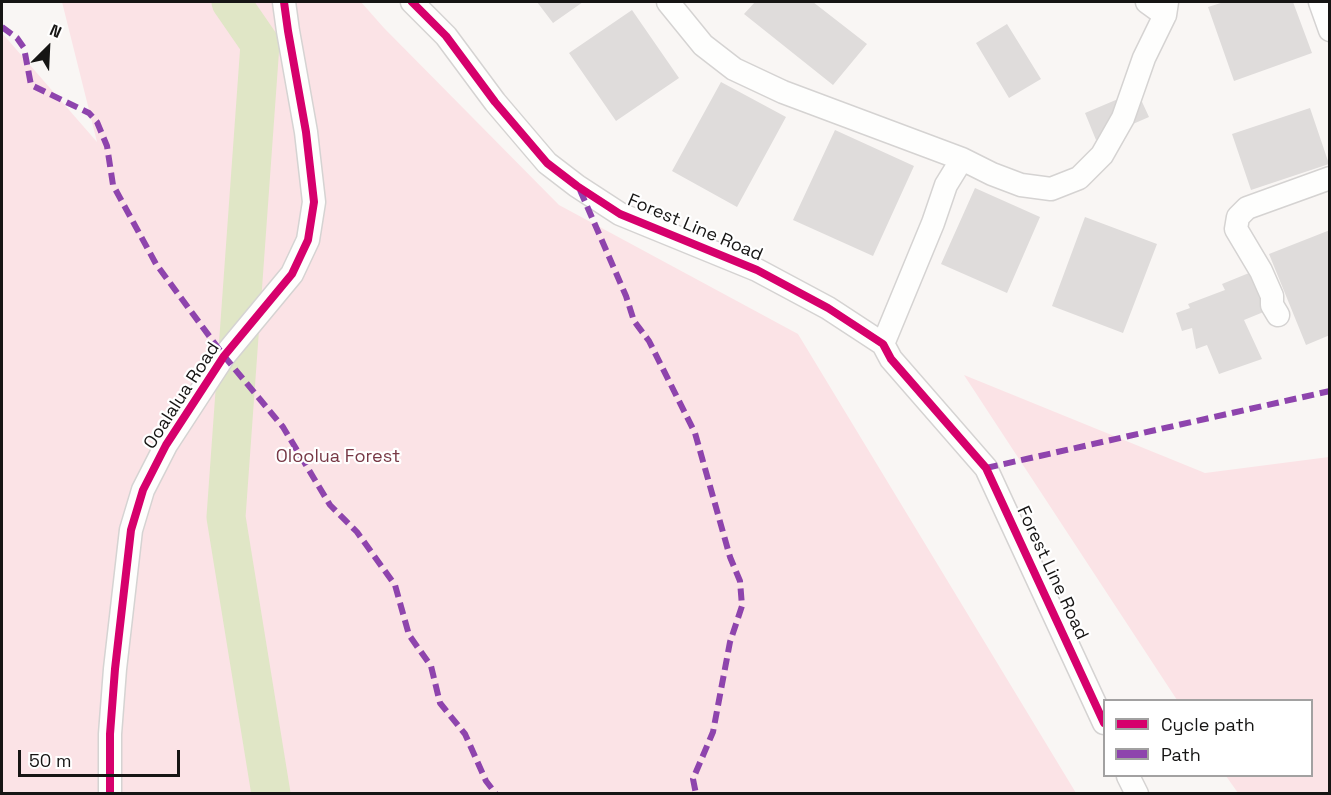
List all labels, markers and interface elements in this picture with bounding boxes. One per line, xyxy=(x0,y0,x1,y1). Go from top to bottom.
north arrow xyxy=(18,18,78,78)
text: N xyxy=(46,19,65,43)
street label: Forest Line Road xyxy=(624,190,766,266)
street label: Ooalalua Road xyxy=(139,339,225,453)
park label: Oloolua Forest xyxy=(276,446,400,468)
street label: Forest Line Road xyxy=(1012,503,1092,643)
legend xyxy=(1103,699,1313,777)
text: Cycle path xyxy=(1161,713,1255,736)
scale bar xyxy=(21,738,183,776)
text: Path xyxy=(1161,743,1201,766)
text: 50 m xyxy=(29,749,71,772)

